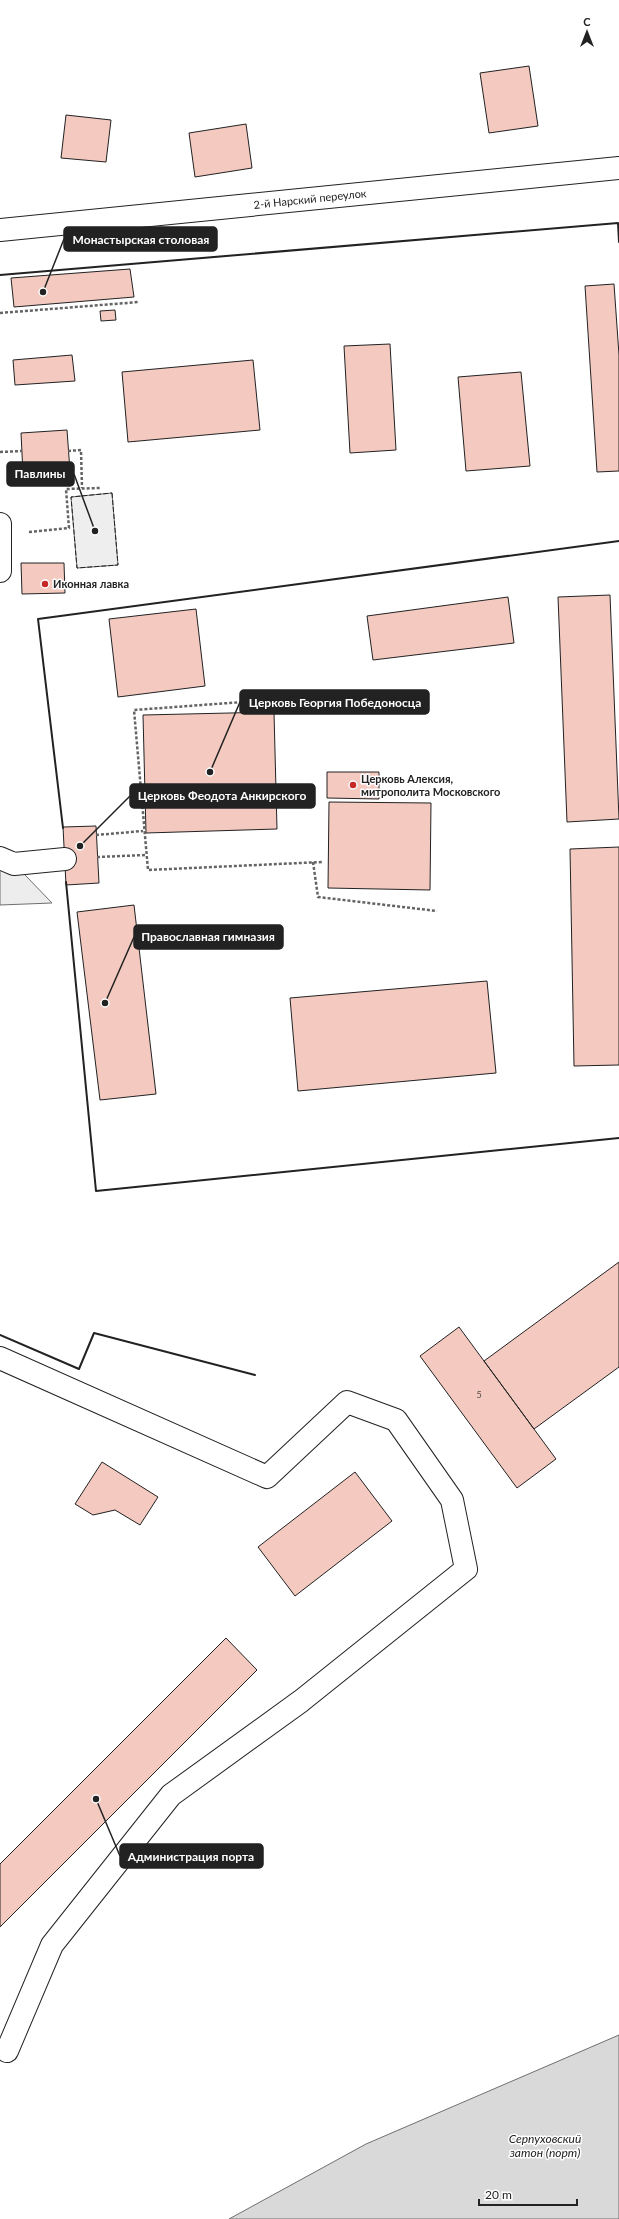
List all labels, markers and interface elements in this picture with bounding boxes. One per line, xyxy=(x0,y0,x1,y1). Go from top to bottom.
north arrow xyxy=(567,12,607,52)
text: С xyxy=(583,15,591,28)
street label: 2-й Нарский переулок xyxy=(253,186,367,211)
callout: Монастырская столовая xyxy=(64,227,217,251)
text: Монастырская столовая xyxy=(73,232,209,247)
callout: Павлины xyxy=(7,462,74,486)
text: Павлины xyxy=(15,466,66,481)
place label: Иконная лавка xyxy=(53,577,129,590)
marker: Иконная лавка xyxy=(40,579,50,589)
callout: Церковь Георгия Победоносца xyxy=(240,690,429,714)
text: Церковь Георгия Победоносца xyxy=(249,695,421,710)
place label: Церковь Алексия, митрополита Московского xyxy=(361,772,500,798)
marker: Церковь Алексия, митрополита Московского xyxy=(348,780,358,790)
callout: Церковь Феодота Анкирского xyxy=(130,784,315,808)
text: Церковь Феодота Анкирского xyxy=(138,788,306,803)
callout: Православная гимназия xyxy=(134,925,283,949)
text: Православная гимназия xyxy=(141,929,275,944)
house number: 5 xyxy=(476,1389,482,1400)
callout: Администрация порта xyxy=(120,1844,263,1868)
text: Администрация порта xyxy=(127,1849,254,1864)
water label: Серпуховский затон (порт) xyxy=(509,2131,581,2160)
scale bar xyxy=(479,2181,577,2207)
text: 20 m xyxy=(485,2187,512,2202)

